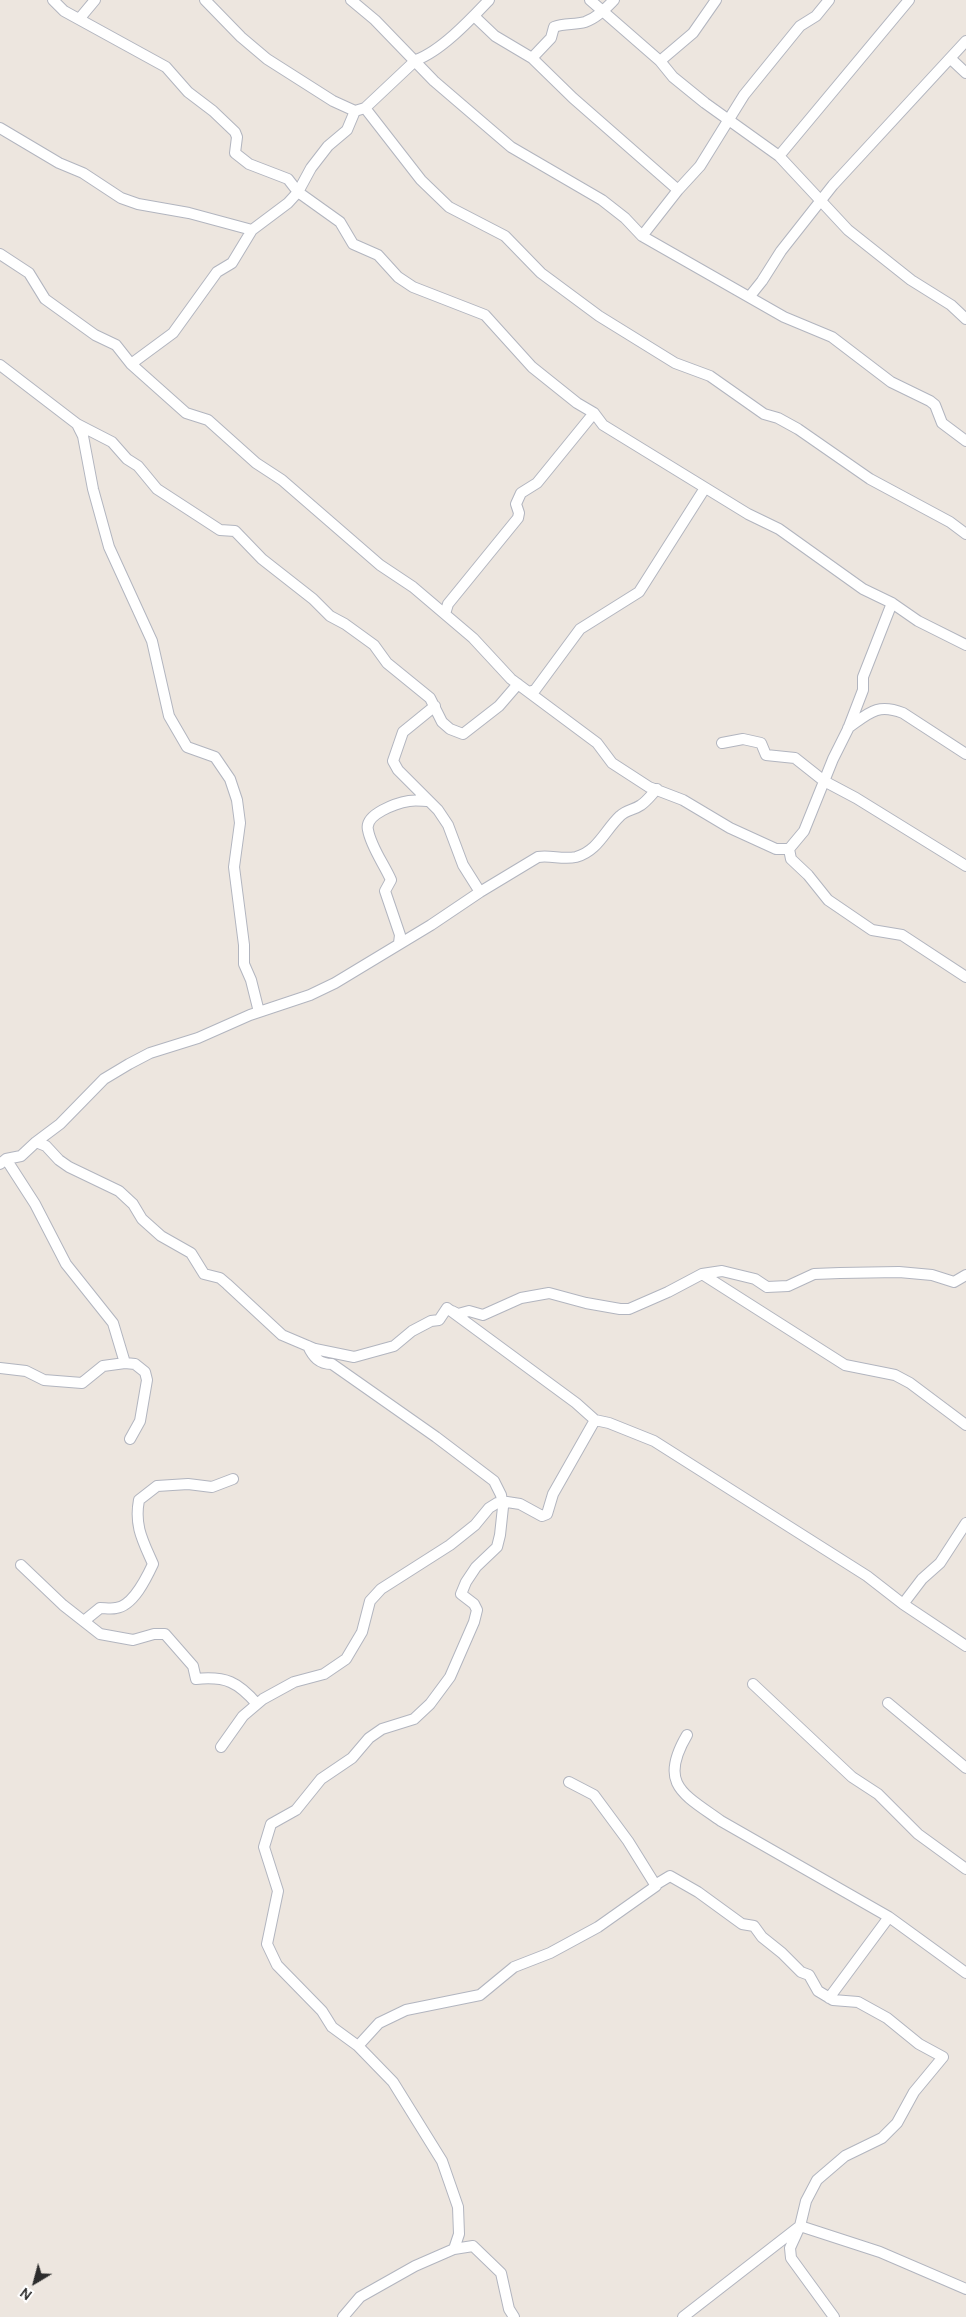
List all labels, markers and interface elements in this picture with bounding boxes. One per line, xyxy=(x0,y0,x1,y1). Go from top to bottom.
north arrow xyxy=(10,2257,60,2307)
text: N xyxy=(16,2284,35,2305)

